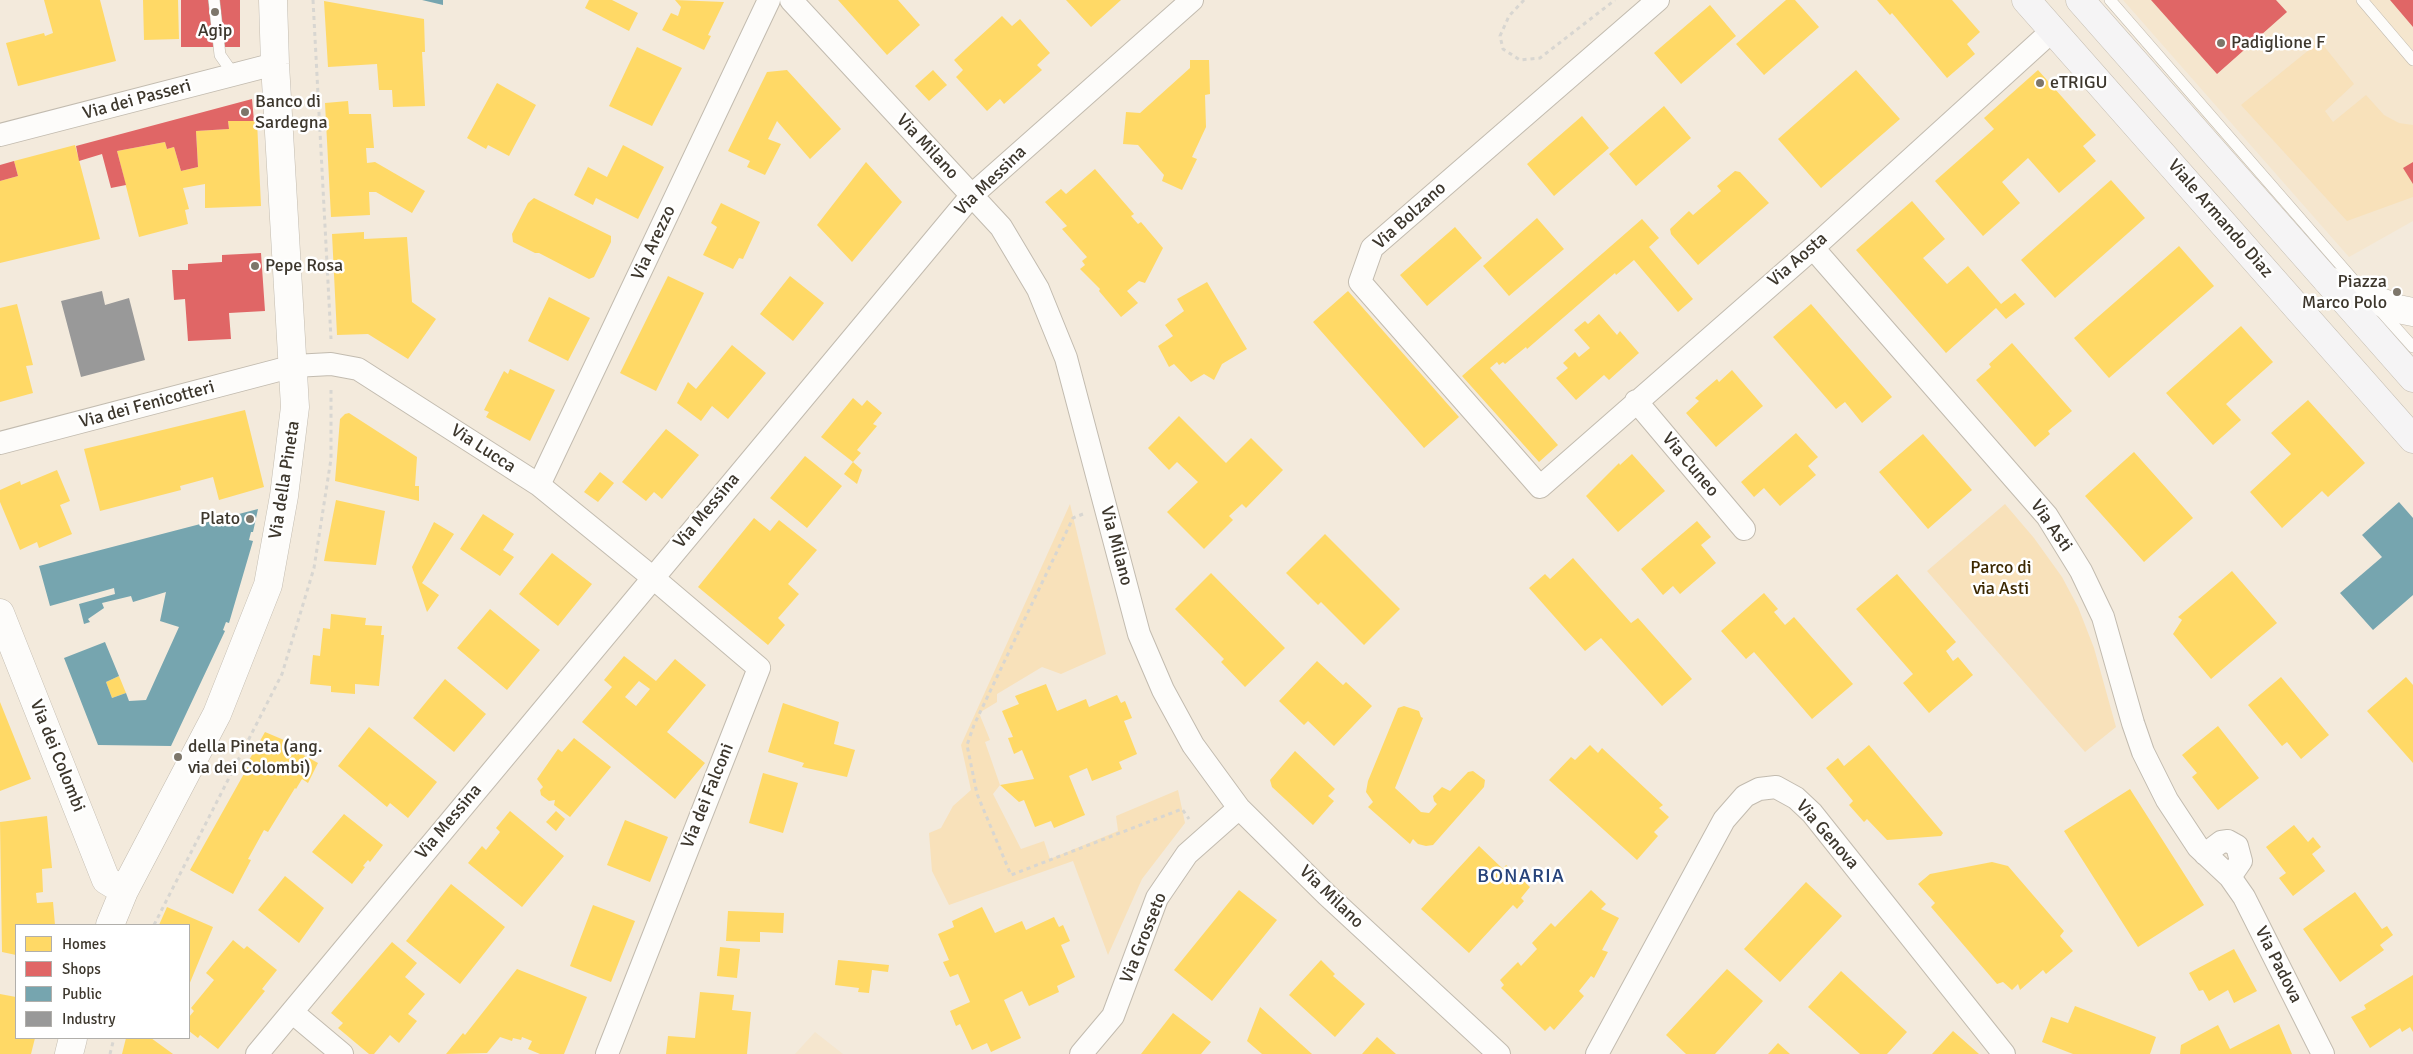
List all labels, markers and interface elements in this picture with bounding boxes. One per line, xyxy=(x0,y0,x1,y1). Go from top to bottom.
marker: Agip xyxy=(209,6,221,18)
place label: Agip xyxy=(198,20,232,42)
place label: Padiglione F xyxy=(2231,32,2325,54)
marker: Padiglione F xyxy=(2215,37,2227,49)
place label: eTRIGU xyxy=(2050,72,2108,94)
street label: Via dei Passeri xyxy=(80,75,194,125)
marker: eTRIGU xyxy=(2034,77,2046,89)
place label: Banco di Sardegna xyxy=(255,91,328,134)
marker: Banco di Sardegna xyxy=(239,106,251,118)
street label: Via Milano xyxy=(891,110,963,184)
street label: Via Messina xyxy=(951,141,1031,221)
street label: Viale Armando Diaz xyxy=(2163,155,2277,283)
street label: Via Bolzano xyxy=(1369,178,1451,254)
street label: Via Arezzo xyxy=(627,202,681,284)
street label: Via Aosta xyxy=(1764,228,1832,292)
place label: Pepe Rosa xyxy=(265,255,343,277)
marker: Pepe Rosa xyxy=(249,260,261,272)
place label: Piazza Marco Polo xyxy=(2302,271,2387,314)
marker: Piazza Marco Polo xyxy=(2391,286,2403,298)
street label: Via dei Fenicotteri xyxy=(77,377,217,433)
street label: Via della Pineta xyxy=(265,419,305,541)
street label: Via Lucca xyxy=(446,420,520,478)
street label: Via Cuneo xyxy=(1657,429,1723,501)
street label: Via Messina xyxy=(669,469,745,553)
street label: Via Asti xyxy=(2025,496,2077,556)
street label: Via Milano xyxy=(1095,504,1137,588)
place label: Plato xyxy=(200,508,240,530)
marker: Plato xyxy=(244,513,256,525)
park label: Parco di via Asti xyxy=(1970,557,2032,600)
street label: Via dei Colombi xyxy=(25,697,89,815)
place label: della Pineta (ang. via dei Colombi) xyxy=(188,736,322,779)
street label: Via dei Falconi xyxy=(677,740,739,852)
marker: della Pineta (ang. via dei Colombi) xyxy=(172,751,184,763)
street label: Via Messina xyxy=(411,780,487,864)
street label: Via Genova xyxy=(1791,796,1863,874)
street label: Via Milano xyxy=(1294,861,1368,933)
district label: BONARIA xyxy=(1476,865,1566,889)
street label: Via Grosseto xyxy=(1116,890,1172,986)
street label: Via Padova xyxy=(2249,923,2307,1007)
legend xyxy=(15,924,190,1039)
text: Homes xyxy=(62,935,106,953)
text: Shops xyxy=(62,960,101,978)
text: Public xyxy=(62,985,102,1003)
text: Industry xyxy=(62,1010,115,1028)

